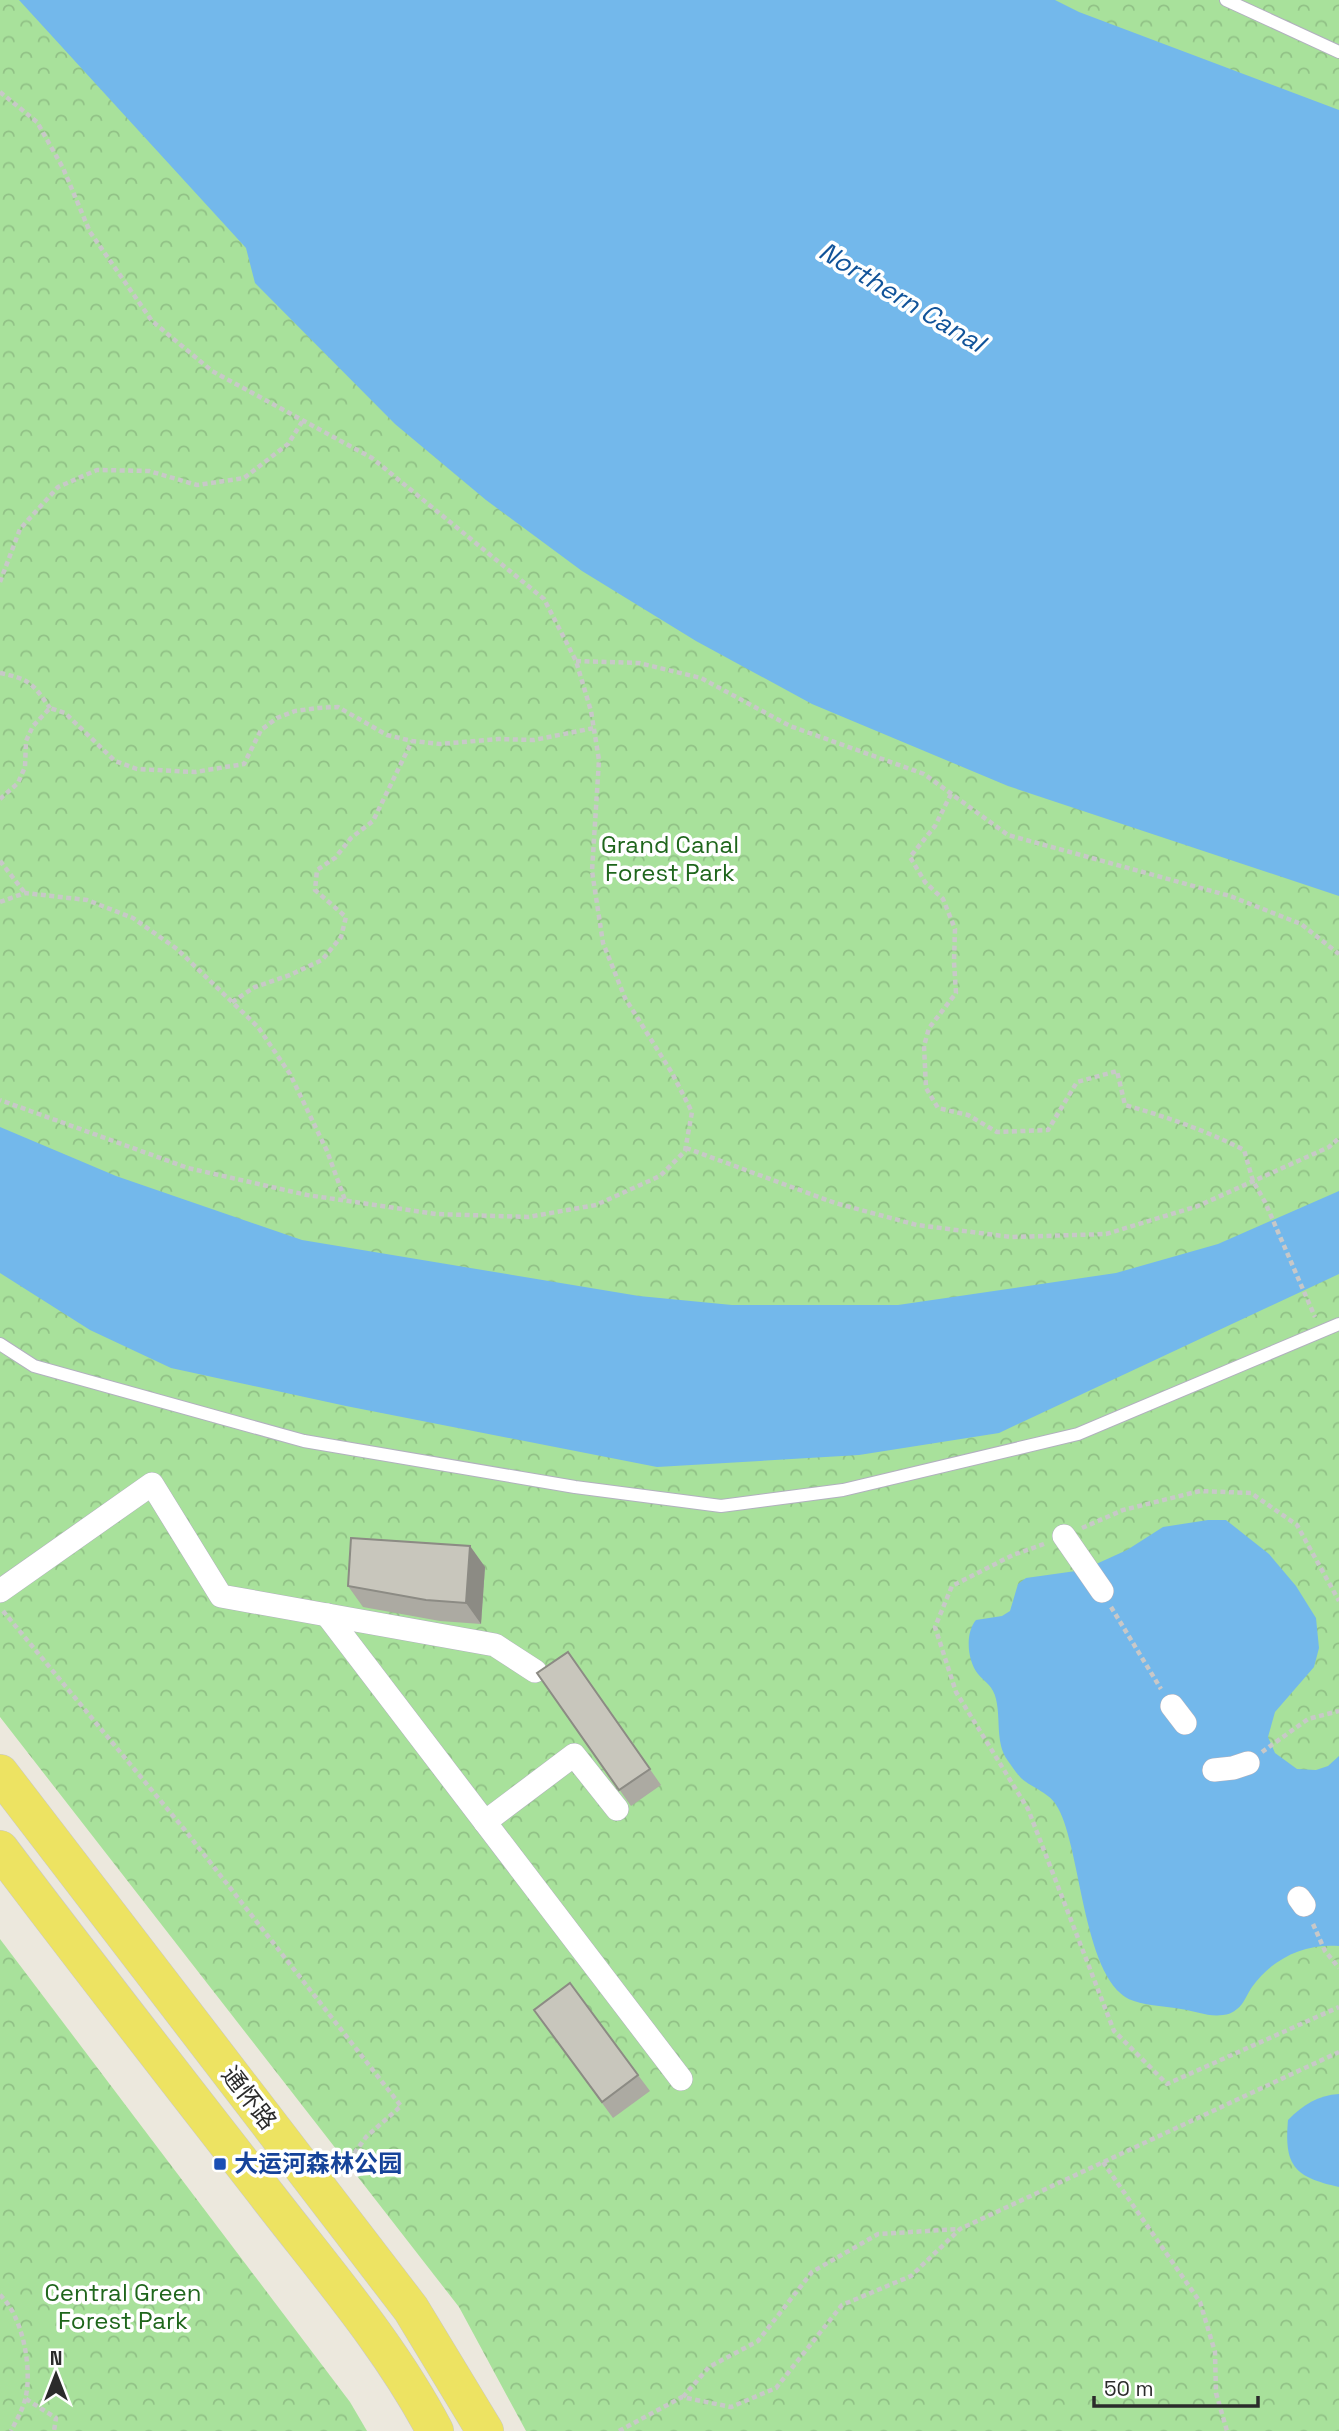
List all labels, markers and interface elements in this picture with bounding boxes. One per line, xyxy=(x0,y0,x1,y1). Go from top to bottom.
water label: Northern Canal xyxy=(813,234,993,361)
park label: Grand Canal Forest Park xyxy=(601,829,739,888)
street label: 通怀路 xyxy=(215,2060,284,2136)
place label: 大运河森林公园 xyxy=(234,2148,402,2179)
marker: 大运河森林公园 xyxy=(212,2156,228,2172)
park label: Central Green Forest Park xyxy=(44,2277,202,2336)
north arrow xyxy=(21,2340,91,2410)
text: N xyxy=(50,2346,62,2371)
scale bar xyxy=(1094,2364,1258,2408)
text: 50 m xyxy=(1104,2375,1154,2402)

